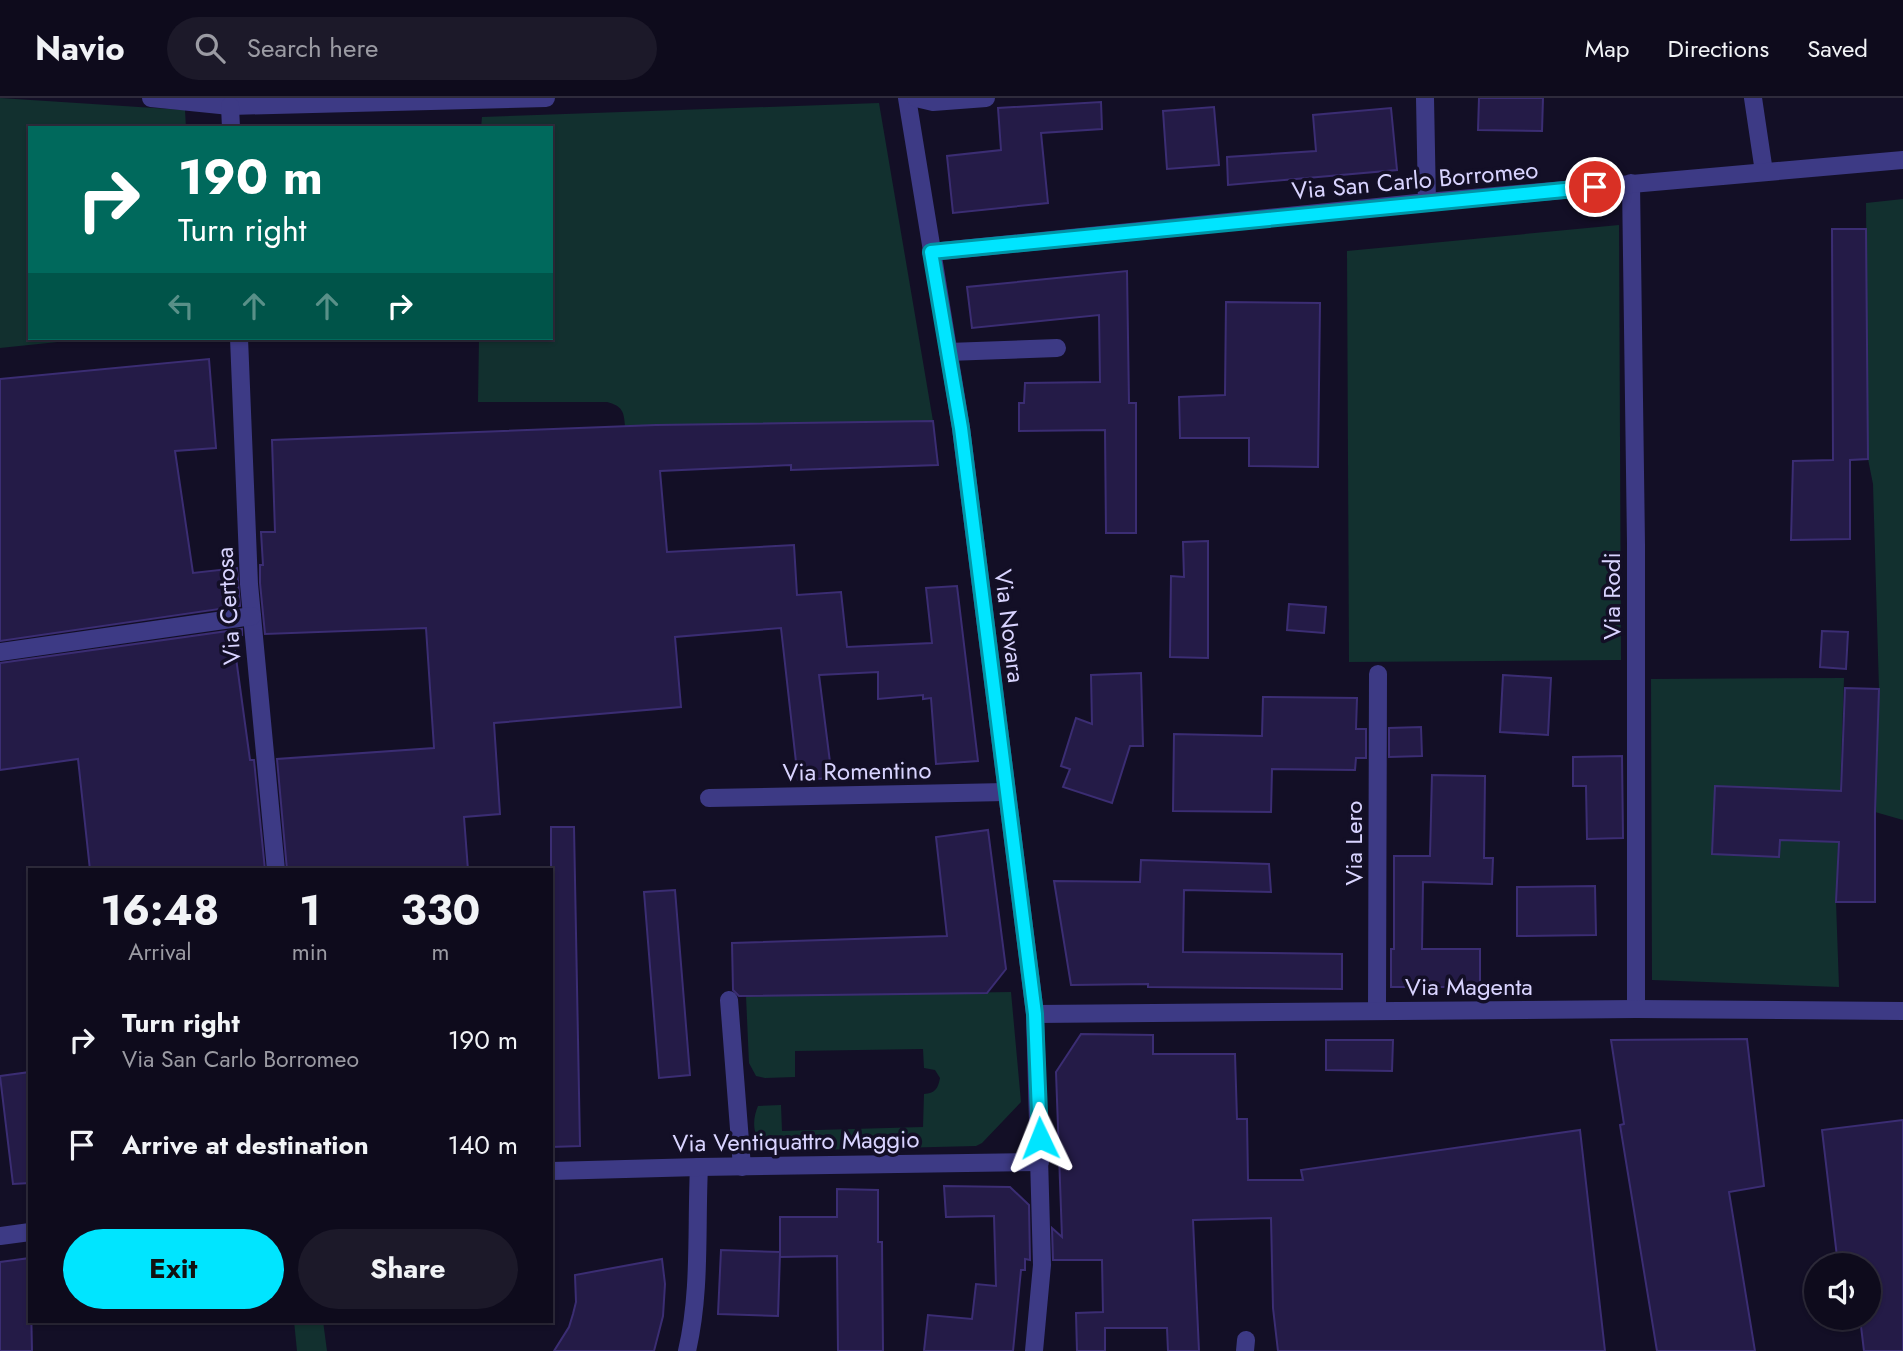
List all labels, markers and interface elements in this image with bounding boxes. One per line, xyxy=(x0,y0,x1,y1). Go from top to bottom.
search box xyxy=(167,17,657,80)
text: Navio xyxy=(35,25,125,72)
icon: search xyxy=(191,29,229,67)
text: Search here xyxy=(247,29,378,67)
text: Map xyxy=(1585,31,1630,66)
text: Directions xyxy=(1668,31,1769,66)
text: Saved xyxy=(1807,31,1868,66)
text: 190 m xyxy=(178,142,323,212)
street label: Via San Carlo Borromeo xyxy=(1290,152,1540,208)
icon: right xyxy=(63,154,154,245)
pin xyxy=(1565,157,1625,217)
icon: arrive xyxy=(1576,168,1614,206)
text: Turn right xyxy=(178,207,307,253)
icon: left xyxy=(162,287,200,325)
icon: ahead xyxy=(235,287,273,325)
icon: ahead xyxy=(308,287,346,325)
icon: right xyxy=(381,287,419,325)
street label: Via Certosa xyxy=(206,546,250,666)
street label: Via Rodi xyxy=(1594,552,1629,640)
street label: Via Novara xyxy=(986,567,1034,685)
street label: Via Romentino xyxy=(782,752,932,790)
street label: Via Lero xyxy=(1336,801,1371,885)
text: 16:48 xyxy=(101,880,219,941)
text: 1 xyxy=(299,880,321,941)
text: 330 xyxy=(400,880,480,941)
text: Arrival xyxy=(128,935,192,969)
text: min xyxy=(292,935,328,969)
text: m xyxy=(431,935,449,969)
street label: Via Magenta xyxy=(1405,969,1533,1004)
text: Turn right xyxy=(122,1004,240,1042)
icon: right xyxy=(63,1021,101,1059)
text: 190 m xyxy=(448,1021,518,1059)
text: Via San Carlo Borromeo xyxy=(122,1042,359,1076)
position arrow xyxy=(1003,1101,1077,1175)
street label: Via Ventiquattro Maggio xyxy=(672,1121,920,1161)
icon: arrive xyxy=(63,1126,101,1164)
text: Arrive at destination xyxy=(122,1126,369,1164)
text: 140 m xyxy=(447,1126,518,1164)
button: Exit xyxy=(63,1229,284,1309)
button: Share xyxy=(298,1229,518,1309)
map controls xyxy=(1804,1253,1881,1330)
button: sound xyxy=(1804,1253,1881,1330)

